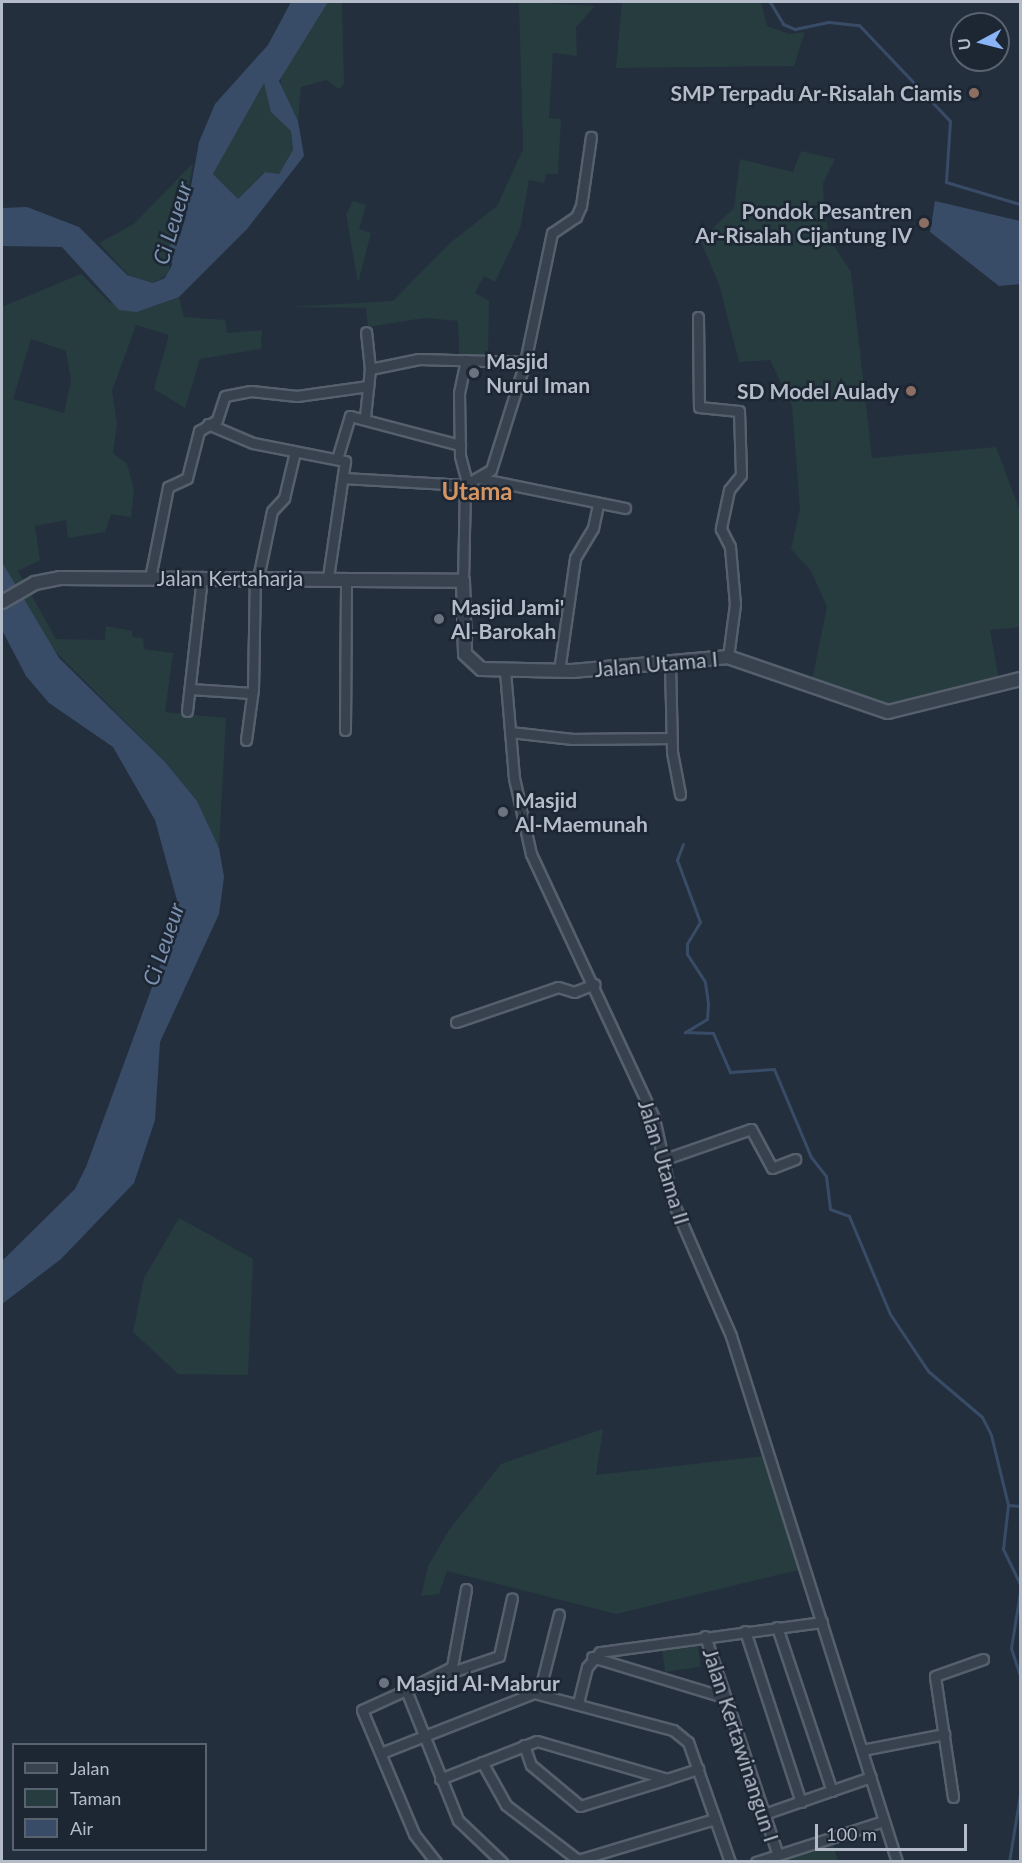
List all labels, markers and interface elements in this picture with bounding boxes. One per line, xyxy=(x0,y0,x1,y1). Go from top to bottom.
north arrow xyxy=(950,12,1010,72)
text: U xyxy=(953,37,974,51)
place label: SMP Terpadu Ar-Risalah Ciamis xyxy=(669,80,962,106)
marker: SMP Terpadu Ar-Risalah Ciamis xyxy=(967,86,981,100)
water label: Ci Leueur xyxy=(147,178,197,268)
place label: Pondok Pesantren Ar-Risalah Cijantung IV xyxy=(695,198,912,248)
marker: Pondok Pesantren Ar-Risalah Cijantung IV xyxy=(917,216,931,230)
place label: Masjid Nurul Iman xyxy=(486,348,590,398)
marker: Masjid Nurul Iman xyxy=(467,366,481,380)
place label: SD Model Aulady xyxy=(736,378,899,404)
marker: SD Model Aulady xyxy=(904,384,918,398)
district label: Utama xyxy=(442,477,512,505)
street label: Jalan Kertaharja xyxy=(157,565,303,591)
place label: Masjid Jami' Al-Barokah xyxy=(451,594,565,644)
marker: Masjid Jami' Al-Barokah xyxy=(432,612,446,626)
street label: Jalan Utama I xyxy=(593,646,719,682)
place label: Masjid Al-Maemunah xyxy=(515,787,648,837)
marker: Masjid Al-Maemunah xyxy=(496,805,510,819)
water label: Ci Leueur xyxy=(137,899,189,989)
street label: Jalan Utama II xyxy=(633,1096,695,1228)
street label: Jalan Kertawinangun I xyxy=(698,1645,784,1845)
place label: Masjid Al-Mabrur xyxy=(396,1670,560,1696)
marker: Masjid Al-Mabrur xyxy=(377,1676,391,1690)
legend xyxy=(12,1743,207,1851)
text: Jalan xyxy=(70,1757,109,1779)
text: Taman xyxy=(70,1787,121,1809)
scale bar xyxy=(818,1812,970,1850)
text: Air xyxy=(70,1817,93,1839)
text: 100 m xyxy=(826,1823,877,1845)

